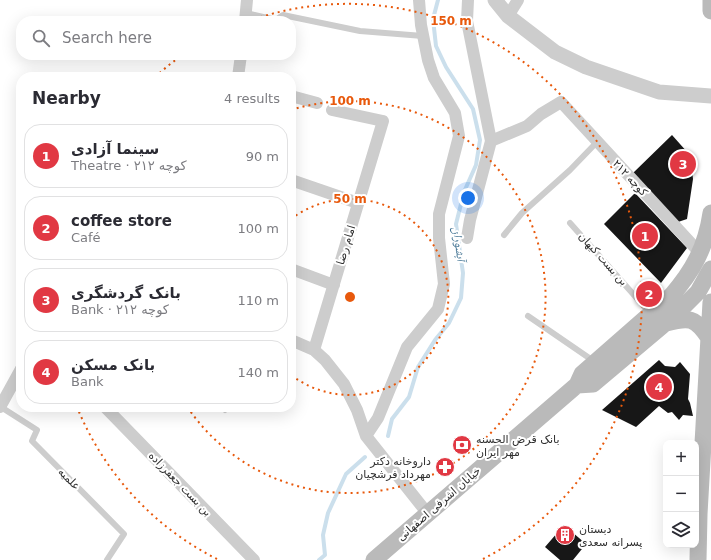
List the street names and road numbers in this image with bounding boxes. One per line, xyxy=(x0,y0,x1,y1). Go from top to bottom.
street label: کوچه ۲۱۲ xyxy=(610,157,651,199)
street label: امام رضا xyxy=(334,224,358,266)
street label: بن بست کیهان xyxy=(576,230,630,288)
street label: بن بست جعفرزاده xyxy=(146,449,214,519)
street label: خیابان اشرفی اصفهانی xyxy=(395,464,483,544)
street label: علمیه xyxy=(55,465,83,493)

